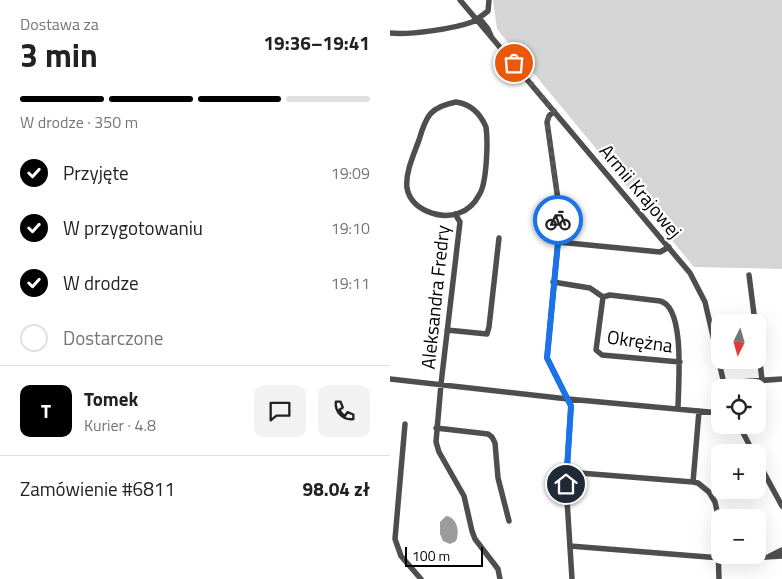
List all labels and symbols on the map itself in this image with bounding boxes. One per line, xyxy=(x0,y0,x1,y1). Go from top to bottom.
pin xyxy=(493,42,535,84)
street label: Armii Krajowej xyxy=(593,137,690,244)
courier xyxy=(533,195,583,245)
street label: Aleksandra Fredry xyxy=(413,223,456,370)
north arrow xyxy=(711,314,766,369)
street label: Okrężna xyxy=(605,322,675,360)
pin xyxy=(545,463,587,505)
scale bar xyxy=(405,544,482,567)

